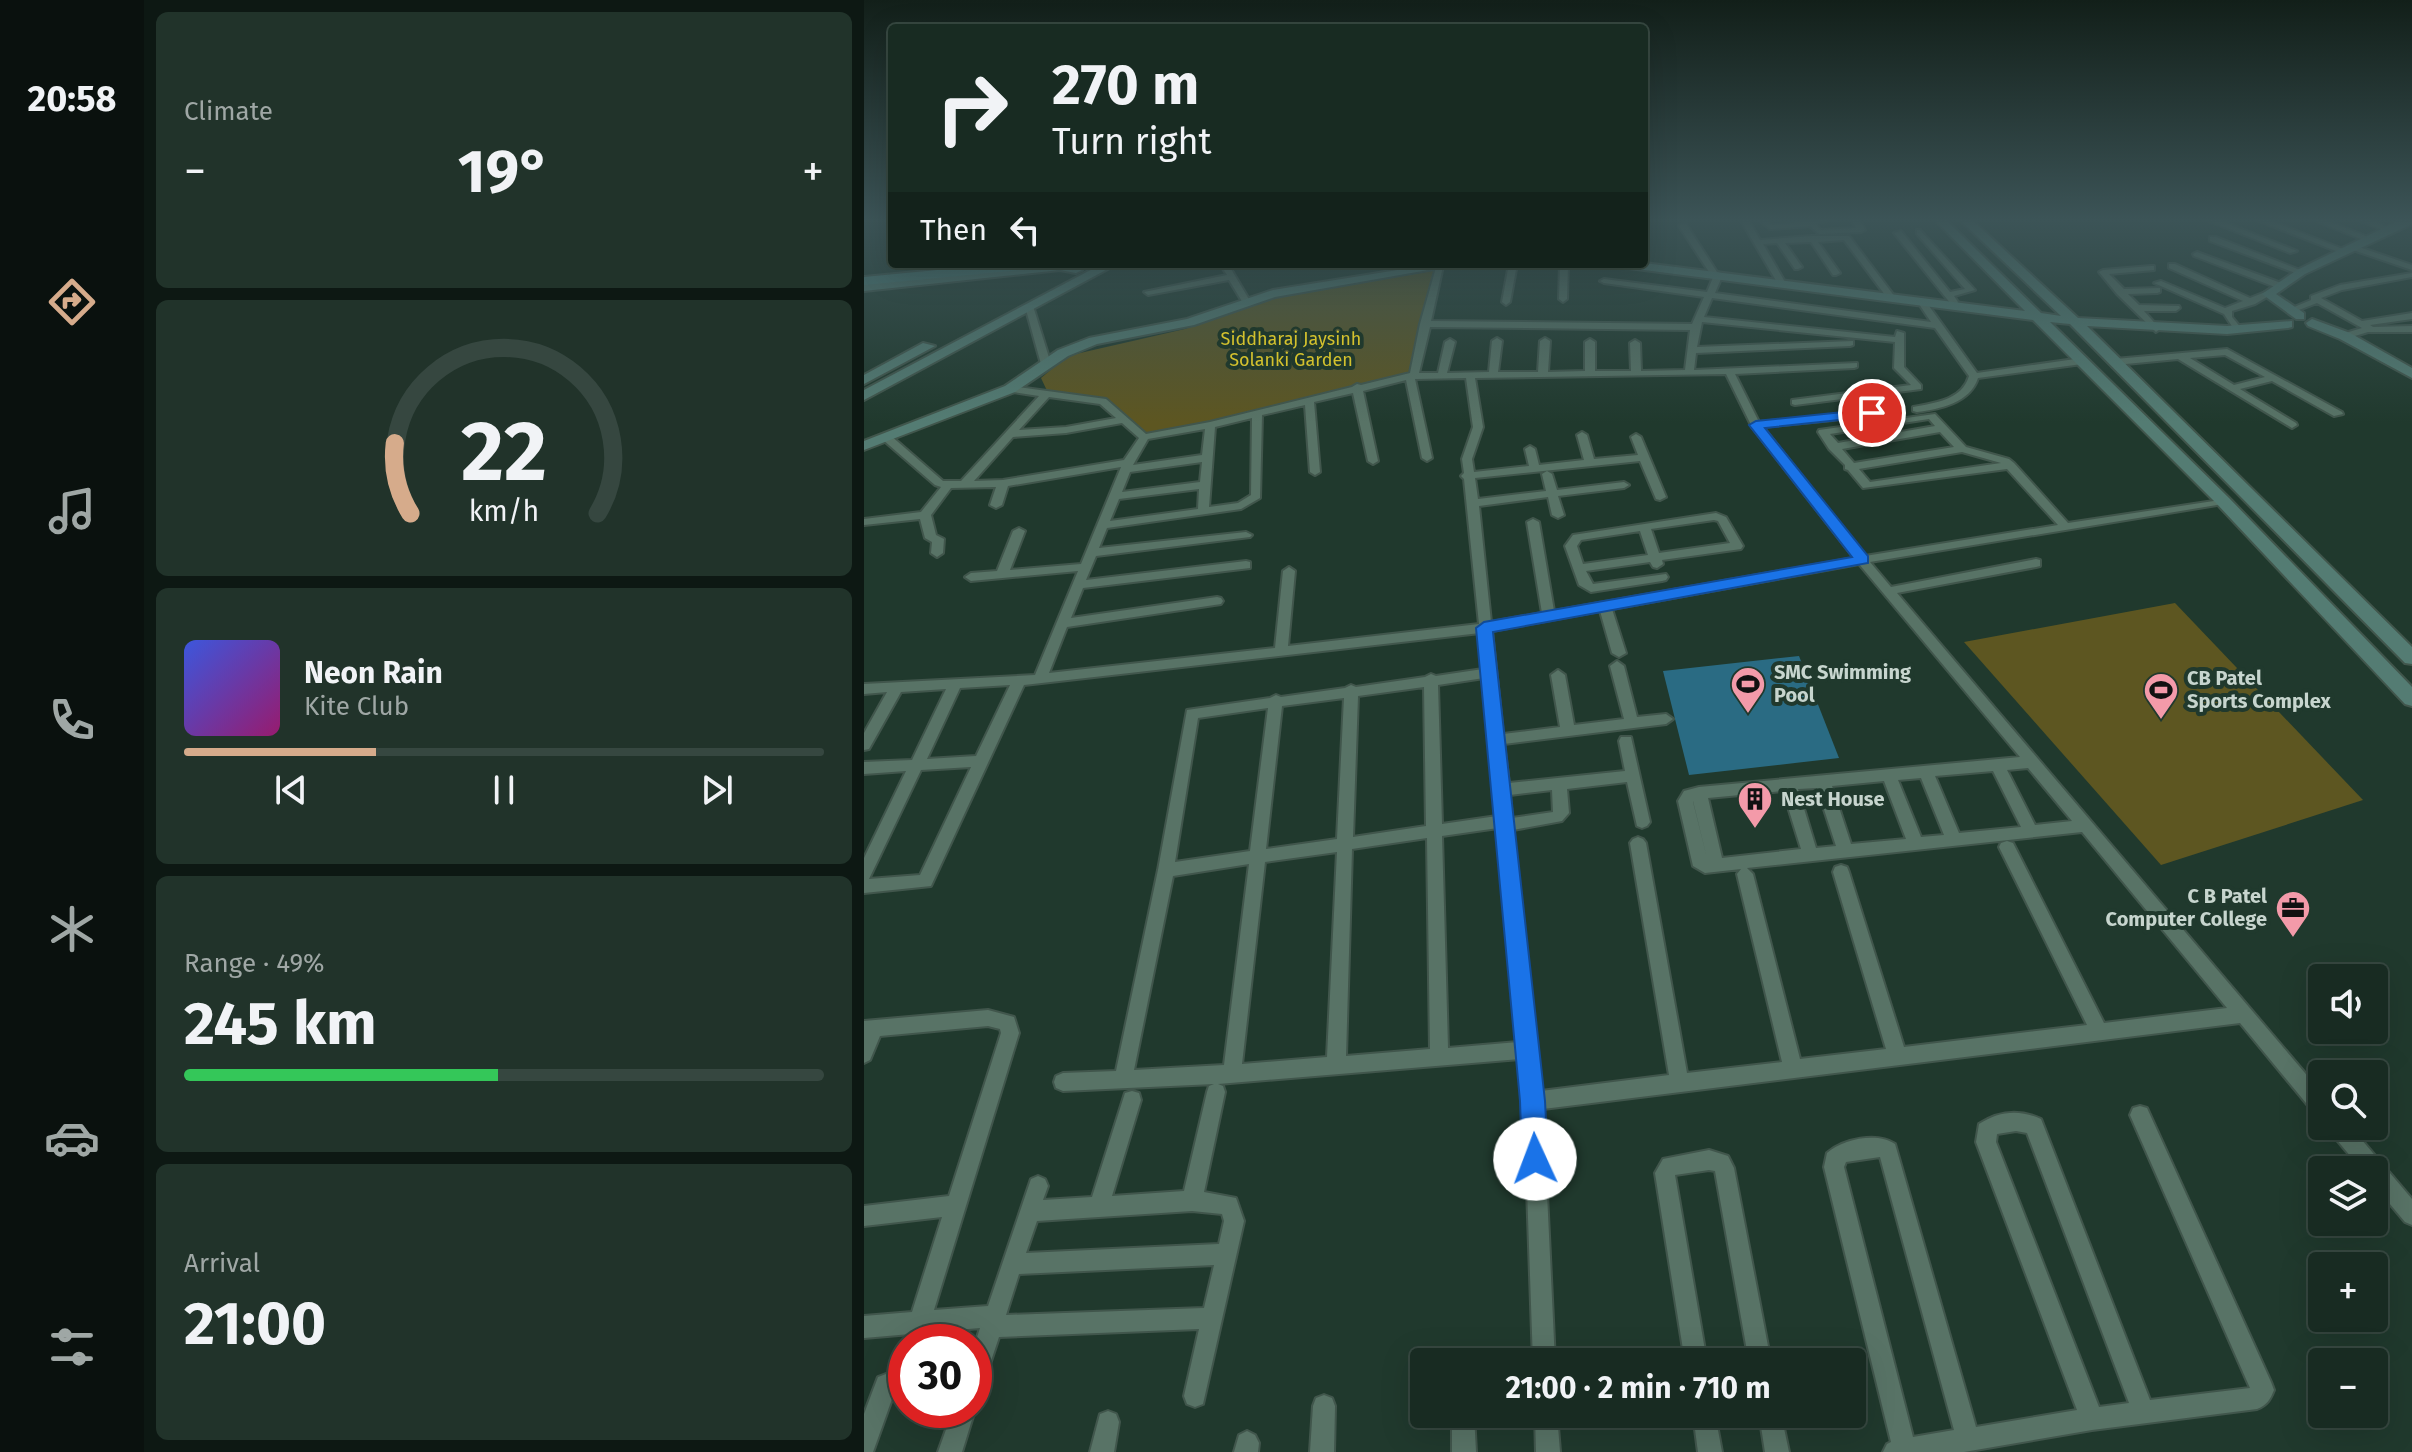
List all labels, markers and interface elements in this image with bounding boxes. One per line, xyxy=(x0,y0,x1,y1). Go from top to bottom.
text: 270 m xyxy=(1052,52,1199,119)
icon: right xyxy=(920,56,1024,160)
text: 20:58 xyxy=(28,77,116,121)
text: Climate xyxy=(184,96,273,127)
text: Turn right xyxy=(1052,120,1212,164)
text: 19° xyxy=(458,136,550,208)
text: − xyxy=(184,145,206,198)
text: + xyxy=(802,145,824,198)
icon: left xyxy=(1003,208,1047,252)
text: Then xyxy=(920,212,987,248)
icon: directions xyxy=(44,274,100,330)
park label: Siddharaj Jaysinh Solanki Garden xyxy=(1221,328,1361,371)
pin xyxy=(1838,379,1906,447)
icon: arrive xyxy=(1850,391,1894,435)
text: 22 xyxy=(461,402,547,502)
icon: music xyxy=(44,483,100,539)
text: km/h xyxy=(469,494,539,529)
text: Neon Rain xyxy=(304,655,443,691)
place label: SMC Swimming Pool xyxy=(1774,660,1912,707)
sports icon: SMC Swimming Pool xyxy=(1729,665,1767,715)
place label: CB Patel Sports Complex xyxy=(2187,666,2331,713)
sports icon: CB Patel Sports Complex xyxy=(2142,671,2180,721)
text: Kite Club xyxy=(304,691,409,722)
icon: phone xyxy=(44,692,100,748)
icon: previous xyxy=(269,768,313,812)
icon: pause xyxy=(482,768,526,812)
icon: next xyxy=(695,768,739,812)
building icon: Nest House xyxy=(1736,780,1774,830)
place label: Nest House xyxy=(1781,787,1885,811)
place label: C B Patel Computer College xyxy=(2106,884,2267,931)
office icon: C B Patel Computer College xyxy=(2274,889,2312,939)
icon: climate xyxy=(44,901,100,957)
text: Range · 49% xyxy=(184,948,325,979)
map controls xyxy=(2308,964,2388,1428)
button: sound xyxy=(2308,964,2388,1044)
text: 245 km xyxy=(184,988,377,1060)
button: search xyxy=(2308,1060,2388,1140)
icon: car xyxy=(44,1110,100,1166)
position arrow xyxy=(1493,1117,1577,1201)
button: layers xyxy=(2308,1156,2388,1236)
text: Arrival xyxy=(184,1248,260,1279)
button: + xyxy=(2308,1252,2388,1332)
text: 21:00 xyxy=(184,1288,326,1360)
icon: filters xyxy=(44,1319,100,1375)
speed limit sign: 30 xyxy=(888,1324,992,1428)
button: − xyxy=(2308,1348,2388,1428)
text: 21:00 · 2 min · 710 m xyxy=(1505,1370,1771,1406)

